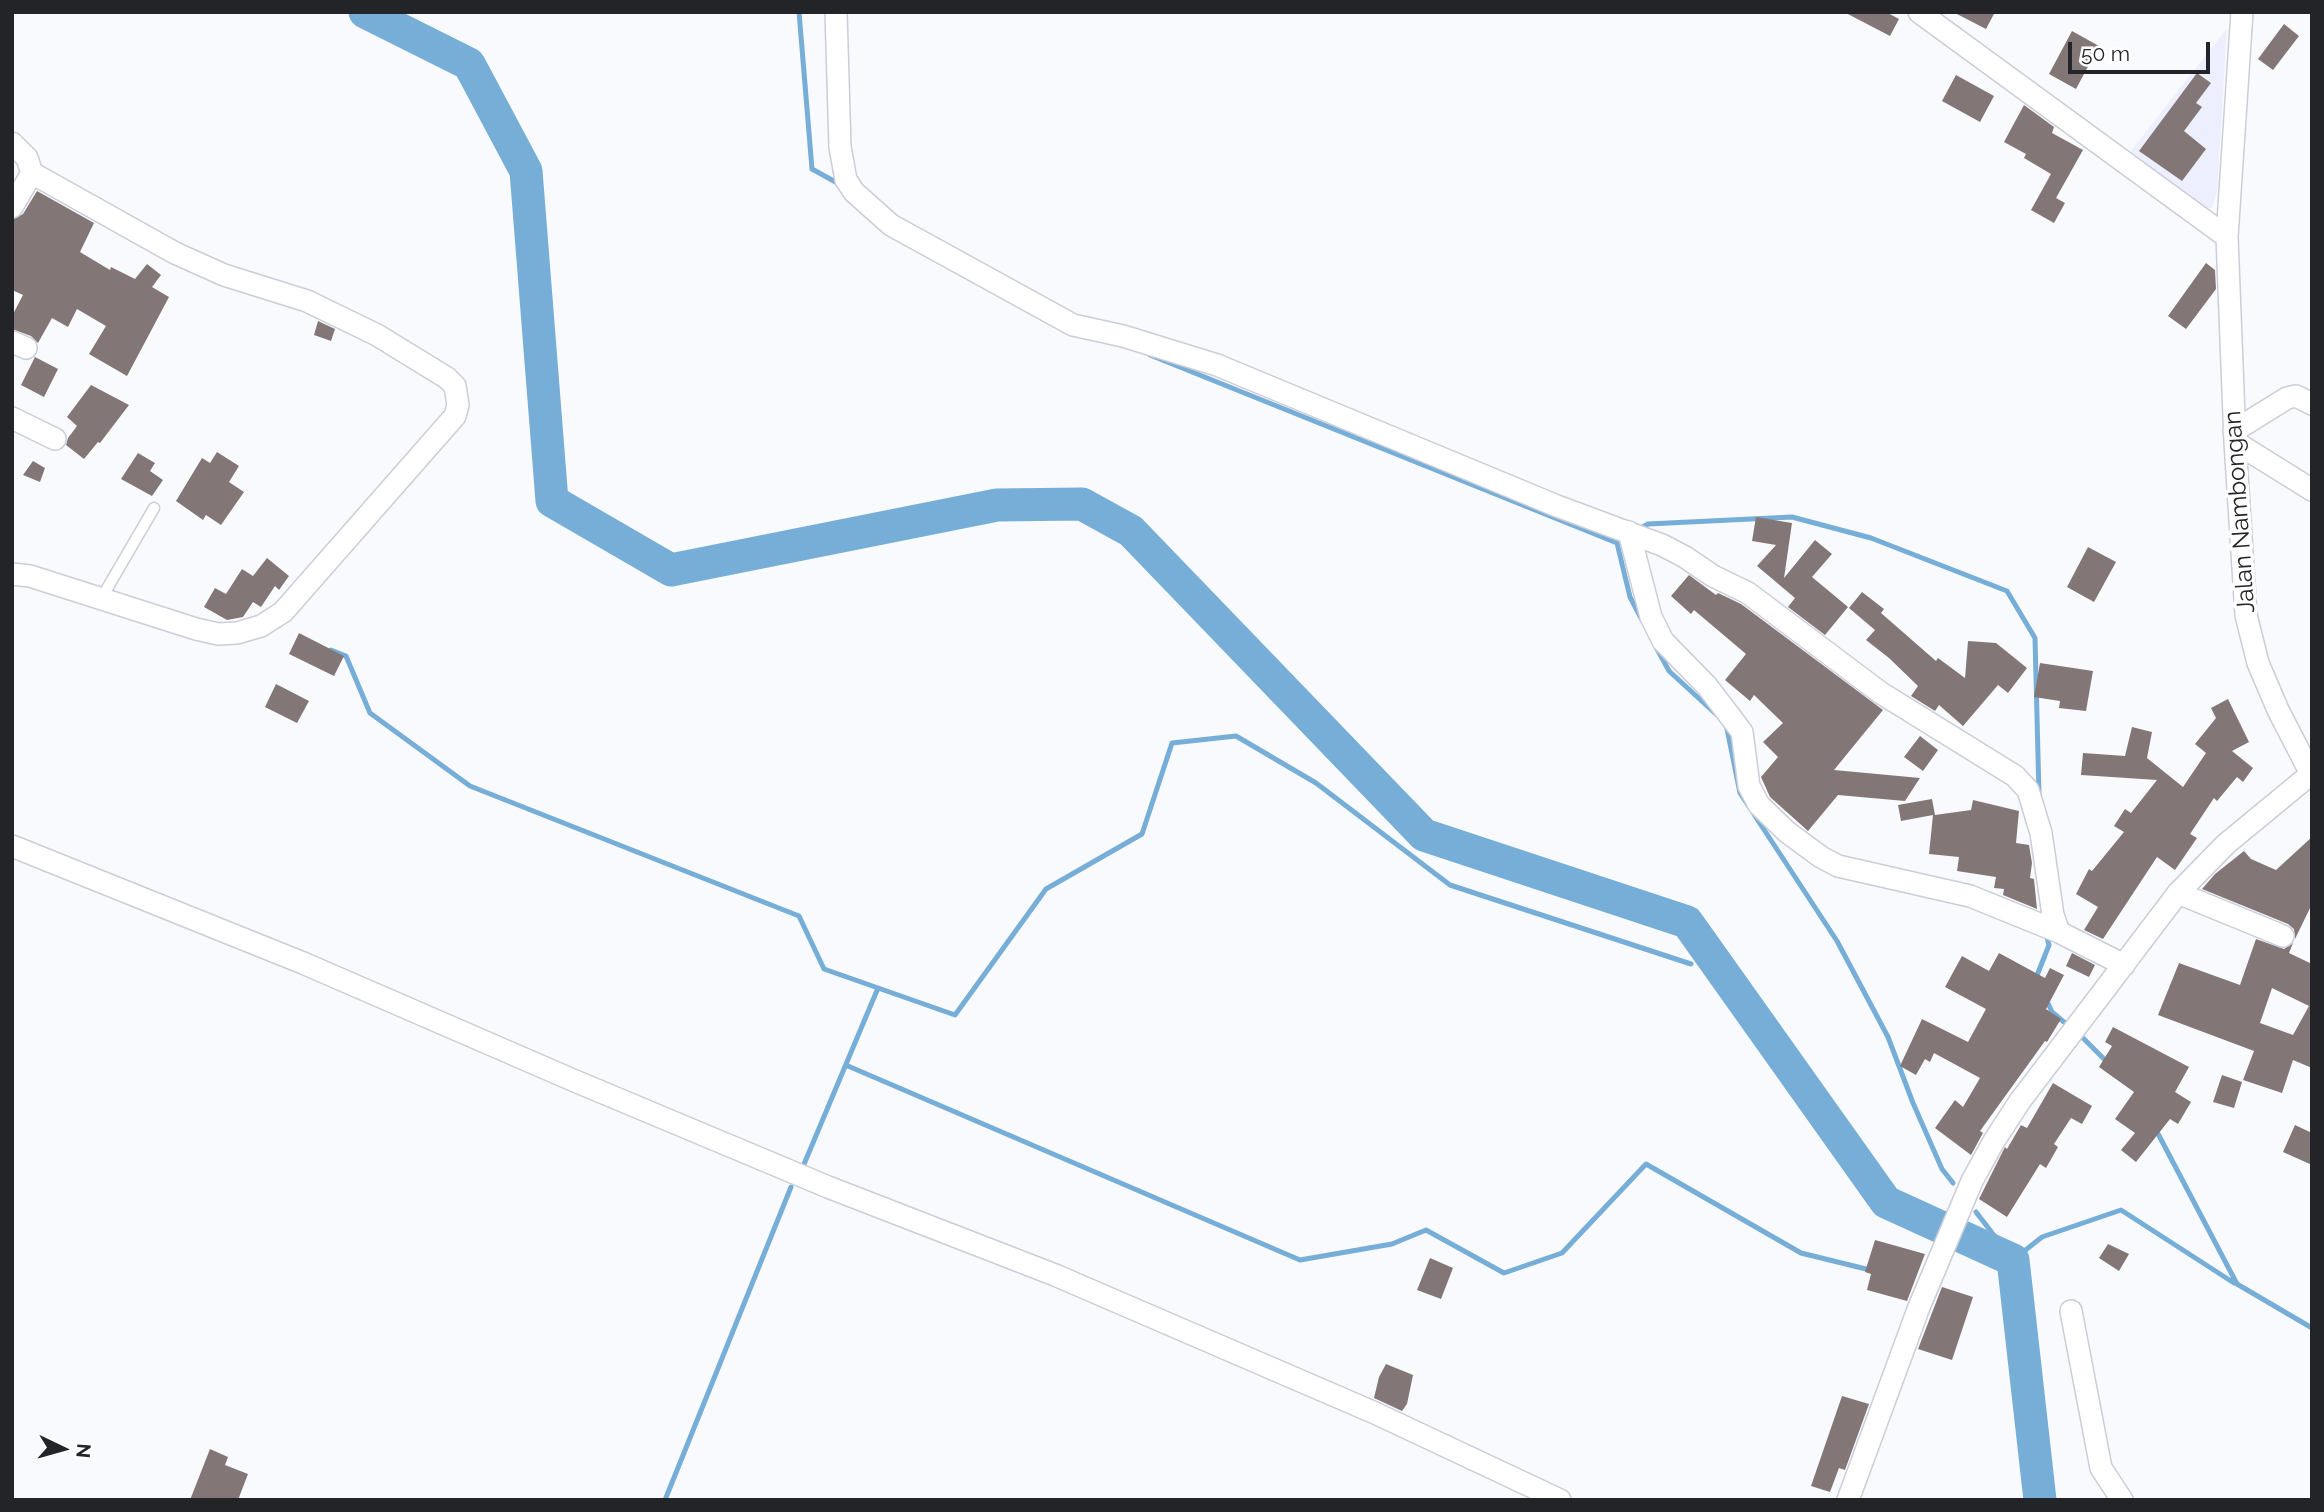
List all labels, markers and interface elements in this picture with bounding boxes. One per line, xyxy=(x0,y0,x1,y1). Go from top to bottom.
scale bar xyxy=(2072,28,2214,72)
text: 50 m xyxy=(2081,41,2130,66)
street label: Jalan Nambongan xyxy=(2219,410,2261,614)
north arrow xyxy=(28,1414,98,1484)
text: N xyxy=(72,1443,96,1459)

